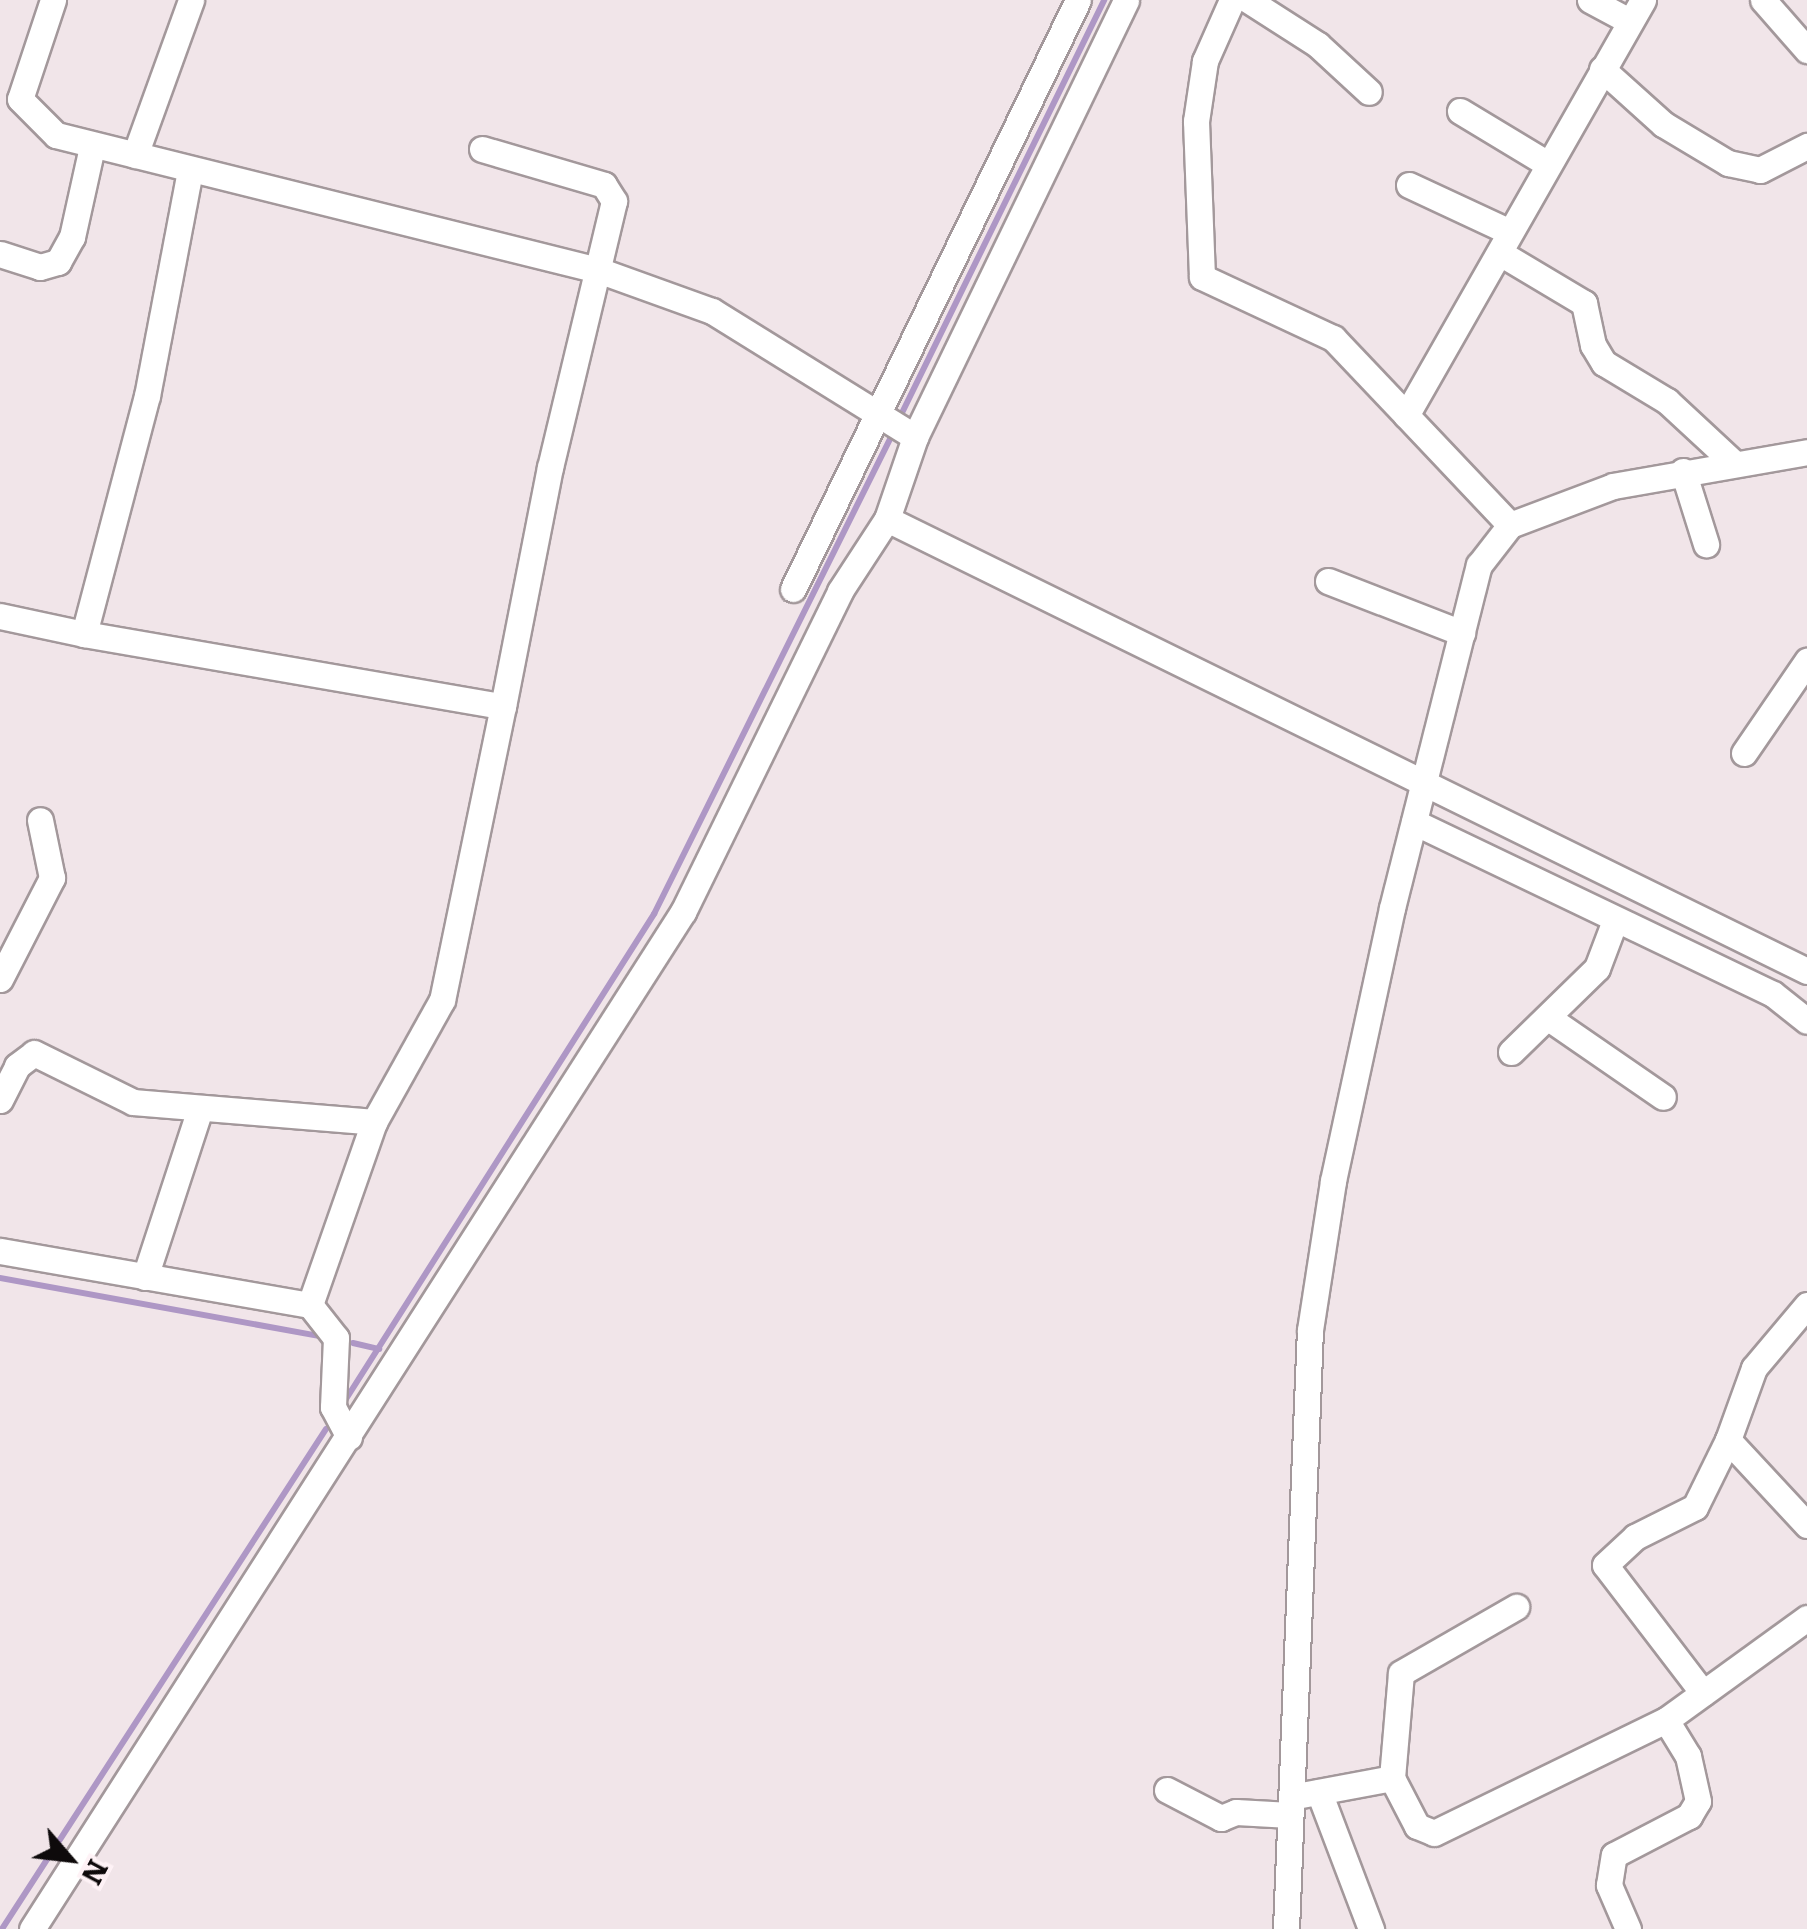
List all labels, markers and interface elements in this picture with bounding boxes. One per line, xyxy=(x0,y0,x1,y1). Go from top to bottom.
north arrow xyxy=(20,1809,120,1909)
text: N xyxy=(72,1853,121,1893)

